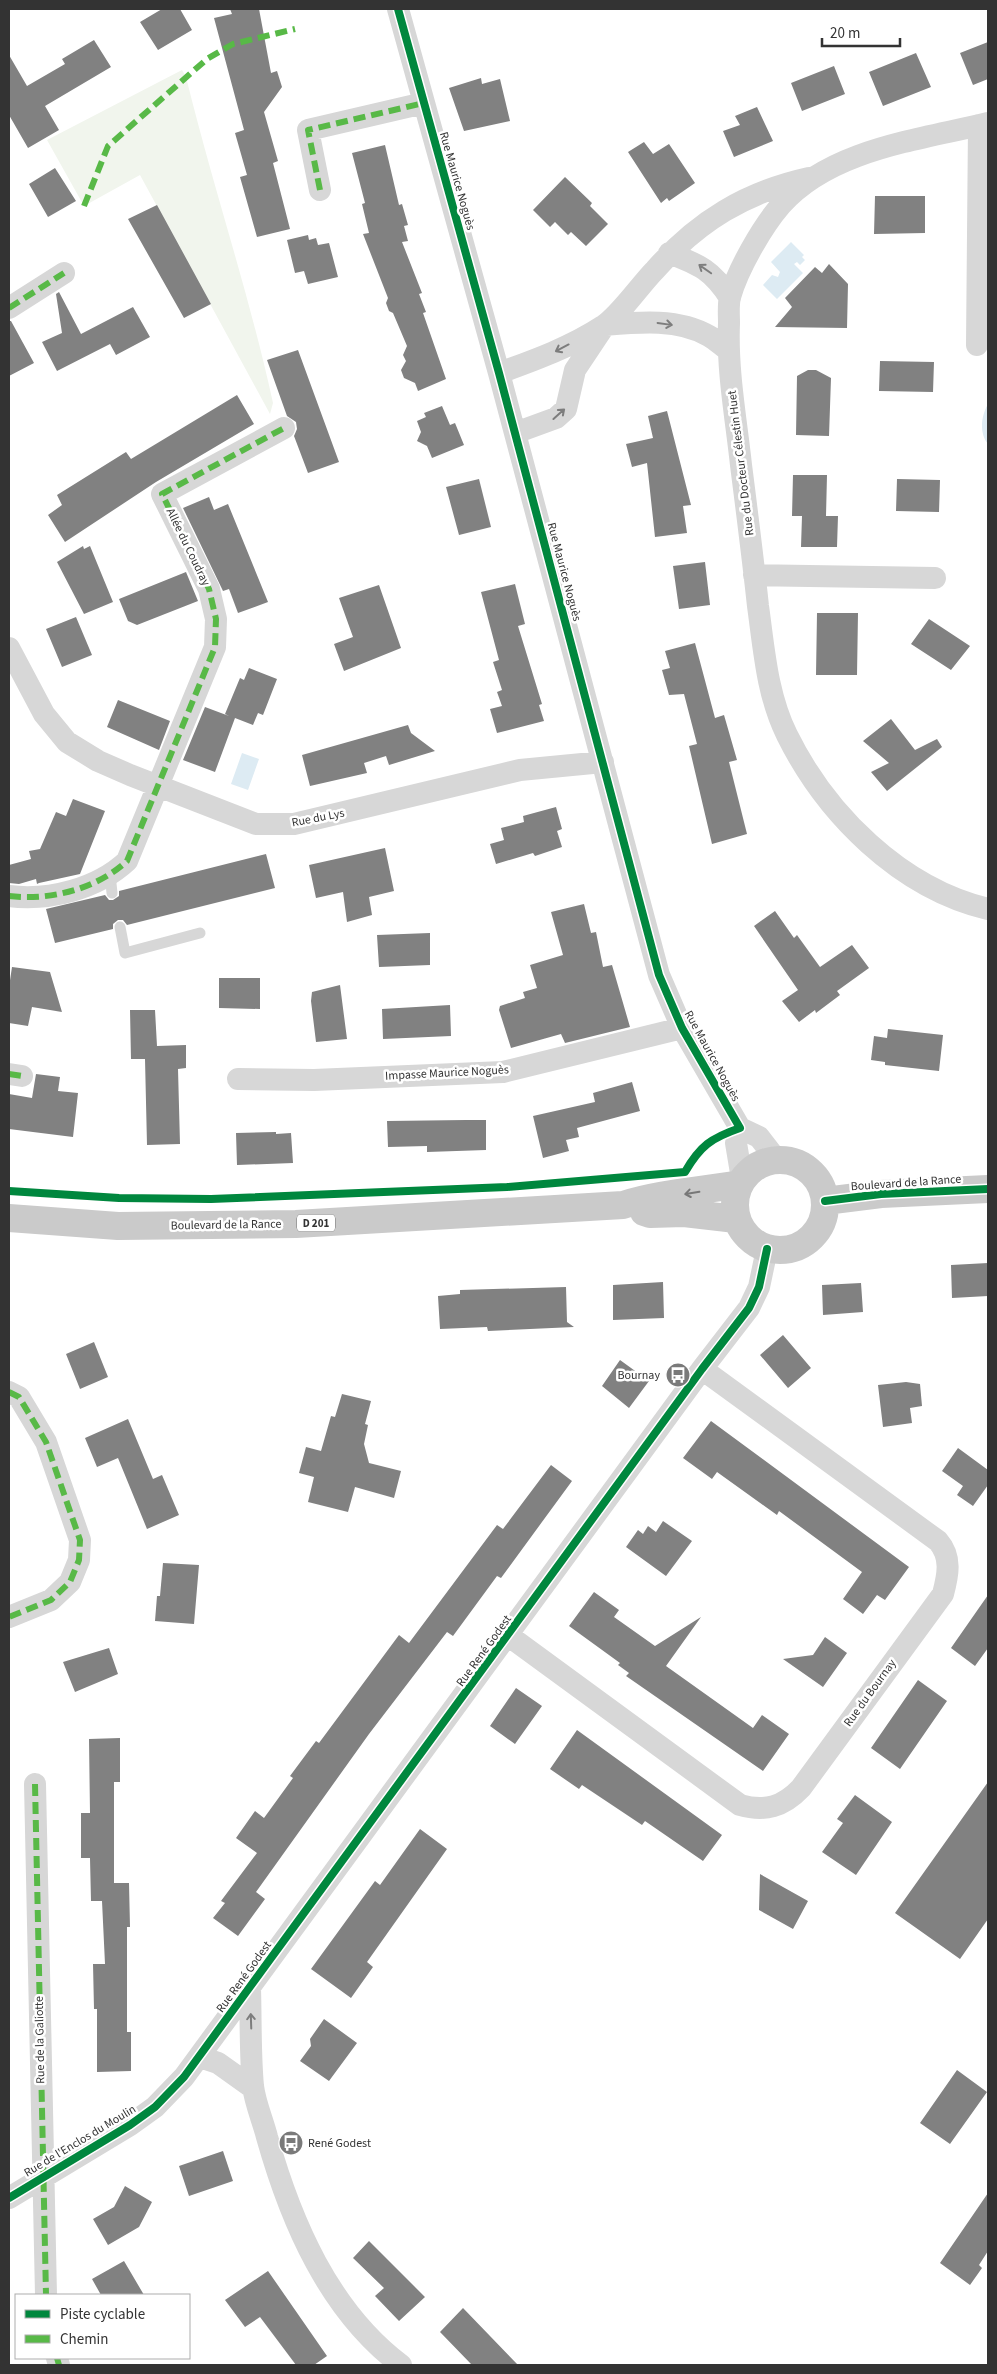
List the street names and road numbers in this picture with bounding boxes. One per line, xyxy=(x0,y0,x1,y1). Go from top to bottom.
street label: Rue Maurice Noguès xyxy=(435,130,479,232)
street label: Rue du Docteur Célestin Huet xyxy=(724,389,758,537)
street label: Allée du Coudray xyxy=(162,505,214,589)
street label: Rue Maurice Noguès xyxy=(543,521,585,623)
street label: Rue du Lys xyxy=(290,805,346,831)
street label: Rue Maurice Noguès xyxy=(680,1007,744,1105)
street label: Impasse Maurice Noguès xyxy=(385,1061,509,1085)
street label: Boulevard de la Rance xyxy=(850,1171,962,1195)
road number: D 201 xyxy=(297,1214,335,1232)
street label: Boulevard de la Rance xyxy=(170,1216,282,1234)
street label: Rue René Godest xyxy=(452,1612,516,1690)
street label: Rue du Bournay xyxy=(840,1655,901,1730)
street label: Rue René Godest xyxy=(212,1938,276,2016)
street label: Rue de la Galiotte xyxy=(31,1996,49,2084)
street label: Rue de l'Enclos du Moulin xyxy=(21,2101,139,2181)

